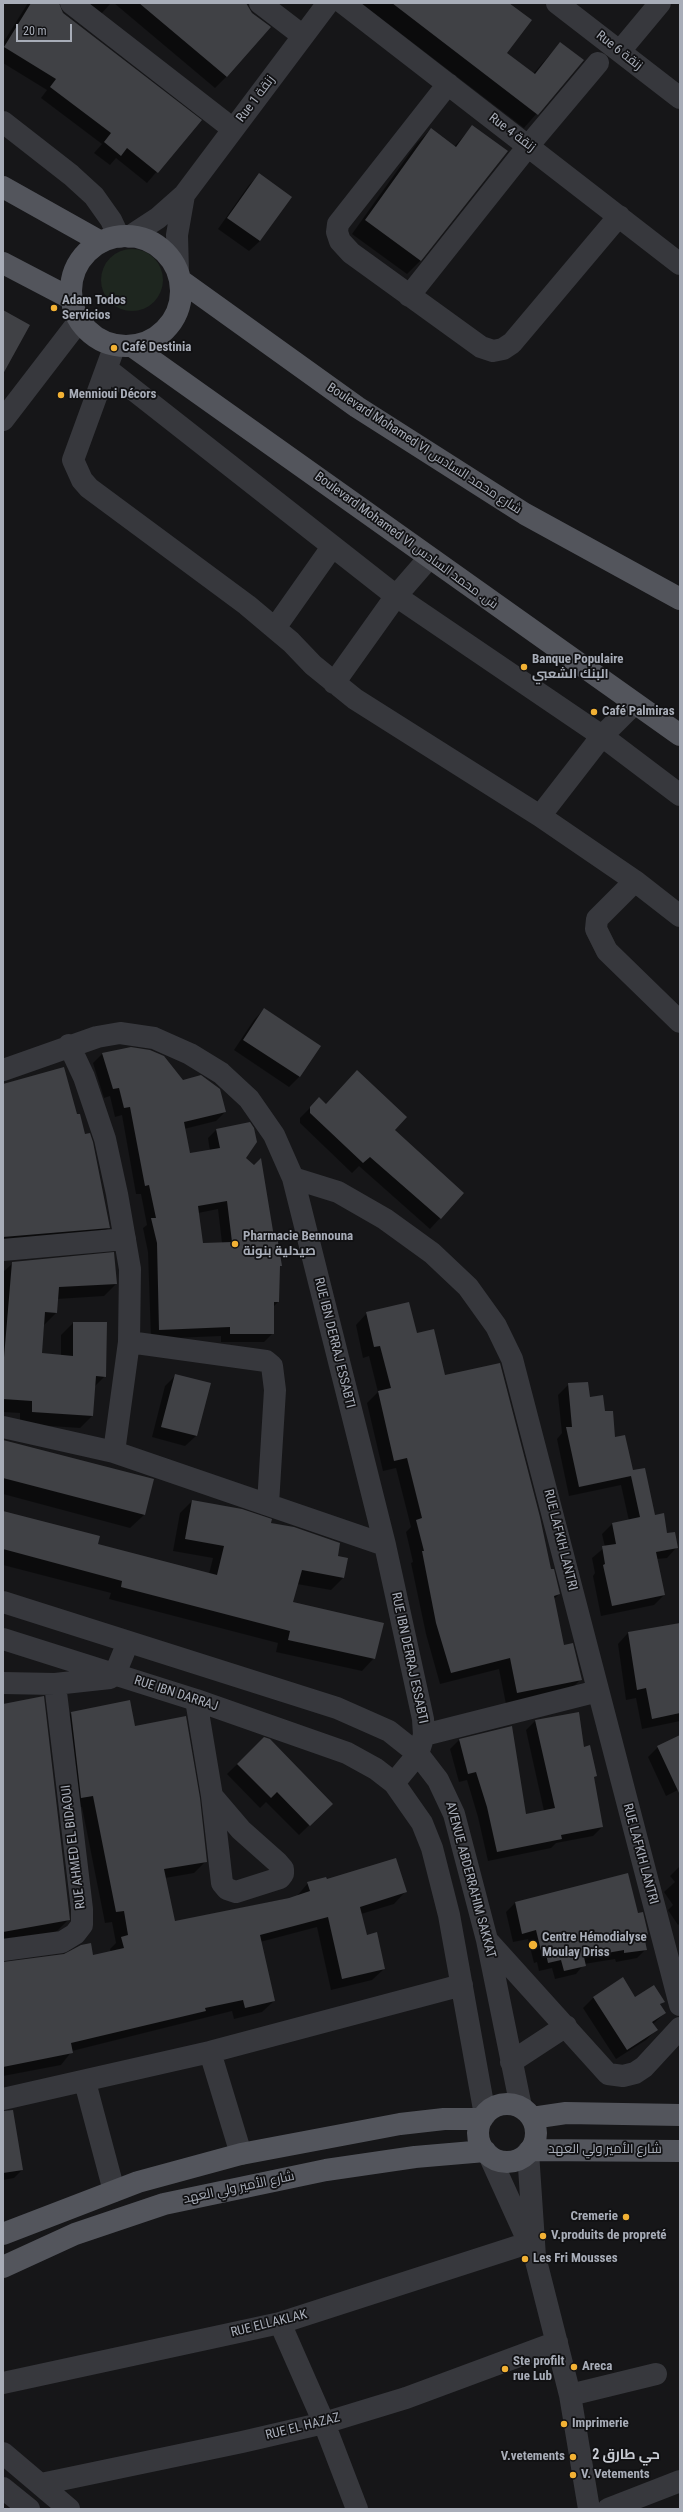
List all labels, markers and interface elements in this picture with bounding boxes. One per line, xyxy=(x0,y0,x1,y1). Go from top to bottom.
scale bar xyxy=(18,16,74,42)
text: 20 m xyxy=(23,24,47,38)
street label: Rue 6 زنقة xyxy=(593,28,645,74)
street label: Rue 1 زنقة xyxy=(233,73,279,125)
street label: Rue 4 زنقة xyxy=(486,110,538,156)
place label: Adam Todos Servicios xyxy=(62,293,126,324)
marker: Adam Todos Servicios xyxy=(49,303,59,313)
place label: Café Destinia xyxy=(122,340,191,356)
marker: Café Destinia xyxy=(109,343,119,353)
street label: Boulevard Mohamed VI شارع محمد السادس xyxy=(324,380,524,518)
place label: Mennioui Décors xyxy=(69,387,157,403)
marker: Mennioui Décors xyxy=(56,390,66,400)
street label: Boulevard Mohamed VI ش. محمد السادس xyxy=(311,469,501,613)
place label: Banque Populaire البنك الشعبي xyxy=(532,652,624,683)
marker: Banque Populaire البنك الشعبي xyxy=(519,662,529,672)
place label: Café Palmiras xyxy=(602,704,675,720)
marker: Café Palmiras xyxy=(589,707,599,717)
place label: Pharmacie Bennouna صيدلية بنونة xyxy=(243,1229,353,1260)
marker: Pharmacie Bennouna صيدلية بنونة xyxy=(230,1239,240,1249)
street label: RUE IBN DERRAJ ESSABTI xyxy=(310,1276,358,1410)
street label: RUE LAFKIH LANTRI xyxy=(540,1488,580,1592)
street label: RUE IBN DERRAJ ESSABTI xyxy=(387,1591,431,1725)
street label: RUE IBN DARRAJ xyxy=(132,1673,220,1715)
street label: RUE AHMED EL BIDAOUI xyxy=(59,1784,89,1910)
street label: AVENUE ABDERRAHIM SAKKAT xyxy=(442,1800,498,1960)
street label: RUE LAFKIH LANTRI xyxy=(619,1802,661,1906)
place label: Centre Hémodialyse Moulay Driss xyxy=(542,1930,647,1961)
marker: Centre Hémodialyse Moulay Driss xyxy=(527,1939,539,1951)
street label: شارع الأمير ولي العهد xyxy=(548,2142,662,2158)
street label: شارع الأمير ولي العهد xyxy=(182,2169,296,2207)
place label: Cremerie xyxy=(571,2209,618,2225)
marker: Cremerie xyxy=(621,2212,631,2222)
place label: V.produits de propreté xyxy=(551,2228,667,2244)
marker: V.produits de propreté xyxy=(538,2231,548,2241)
place label: Les Fri Mousses xyxy=(533,2251,618,2267)
marker: Les Fri Mousses xyxy=(520,2254,530,2264)
street label: RUE ELLAKLAK xyxy=(229,2307,309,2341)
place label: Ste profilt rue Lub xyxy=(513,2354,565,2385)
place label: Areca xyxy=(582,2359,612,2375)
marker: Areca xyxy=(569,2362,579,2372)
marker: Ste profilt rue Lub xyxy=(500,2364,510,2374)
street label: RUE EL HAZAZ xyxy=(264,2410,342,2444)
place label: Imprimerie xyxy=(572,2416,629,2432)
marker: Imprimerie xyxy=(559,2419,569,2429)
district label: حي طارق 2 xyxy=(592,2447,660,2463)
place label: V.vetements xyxy=(501,2449,565,2465)
marker: V.vetements xyxy=(568,2452,578,2462)
place label: V. Vetements xyxy=(581,2467,650,2483)
marker: V. Vetements xyxy=(568,2470,578,2480)

